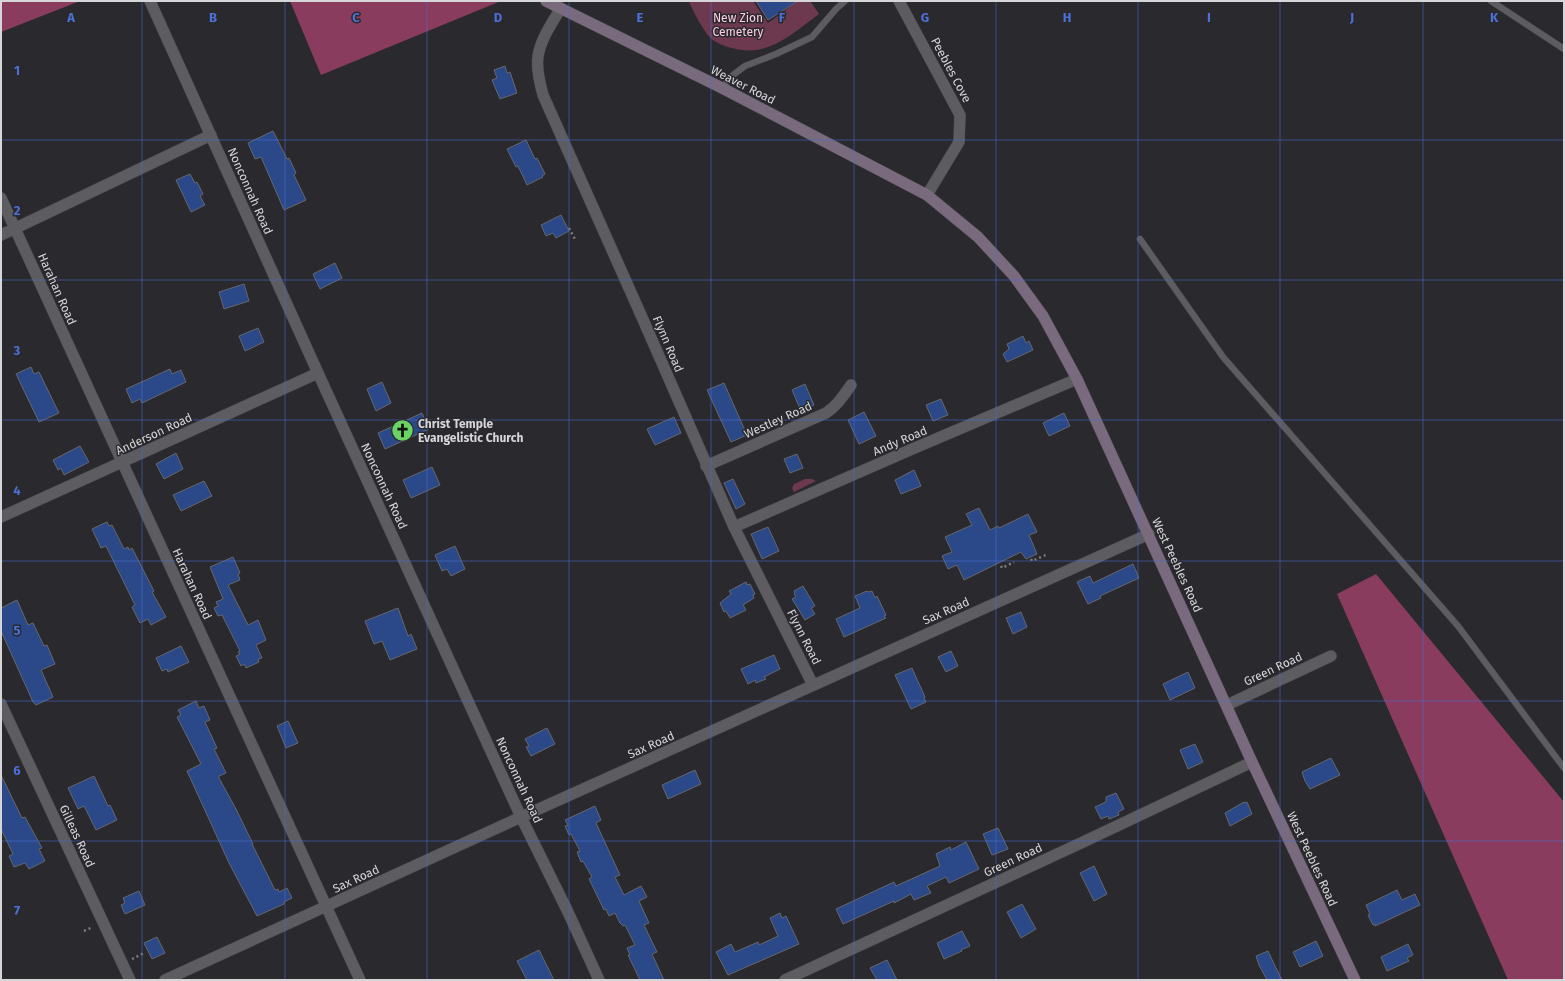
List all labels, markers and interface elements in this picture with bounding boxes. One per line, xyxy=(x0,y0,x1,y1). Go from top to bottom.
text: A xyxy=(66,10,75,25)
text: B xyxy=(209,10,217,25)
text: C xyxy=(352,10,360,25)
text: D xyxy=(494,10,503,25)
text: E xyxy=(637,10,644,25)
text: F xyxy=(779,10,786,25)
text: G xyxy=(921,10,929,25)
text: H xyxy=(1063,10,1071,25)
text: I xyxy=(1207,10,1211,25)
text: J xyxy=(1349,10,1354,25)
text: K xyxy=(1490,10,1499,25)
park label: New Zion Cemetery xyxy=(712,11,764,39)
street label: Peebles Cove xyxy=(928,35,974,105)
text: 1 xyxy=(14,63,20,78)
street label: Weaver Road xyxy=(708,63,778,107)
street label: Nonconnah Road xyxy=(225,146,275,236)
text: 2 xyxy=(14,203,21,218)
street label: Harahan Road xyxy=(35,251,79,327)
street label: Flynn Road xyxy=(650,314,686,374)
text: 3 xyxy=(13,343,21,358)
street label: Westley Road xyxy=(742,399,814,441)
street label: Anderson Road xyxy=(114,410,194,458)
place label: Christ Temple Evangelistic Church xyxy=(418,417,524,445)
church icon: Christ Temple Evangelistic Church xyxy=(390,418,416,444)
street label: Andy Road xyxy=(871,423,929,459)
street label: Nonconnah Road xyxy=(358,441,410,531)
text: 4 xyxy=(13,483,21,498)
street label: West Peebles Road xyxy=(1149,515,1205,615)
street label: Harahan Road xyxy=(169,546,215,622)
street label: Sax Road xyxy=(920,594,972,628)
street label: Flynn Road xyxy=(784,607,824,667)
text: 5 xyxy=(14,623,21,638)
street label: Green Road xyxy=(1242,649,1304,689)
street label: Sax Road xyxy=(625,728,677,762)
street label: Nonconnah Road xyxy=(493,735,545,825)
text: 6 xyxy=(13,763,21,778)
street label: Gilleas Road xyxy=(56,803,98,869)
street label: West Peebles Road xyxy=(1284,809,1340,909)
street label: Green Road xyxy=(982,840,1044,880)
street label: Sax Road xyxy=(330,862,382,896)
text: 7 xyxy=(14,903,20,918)

